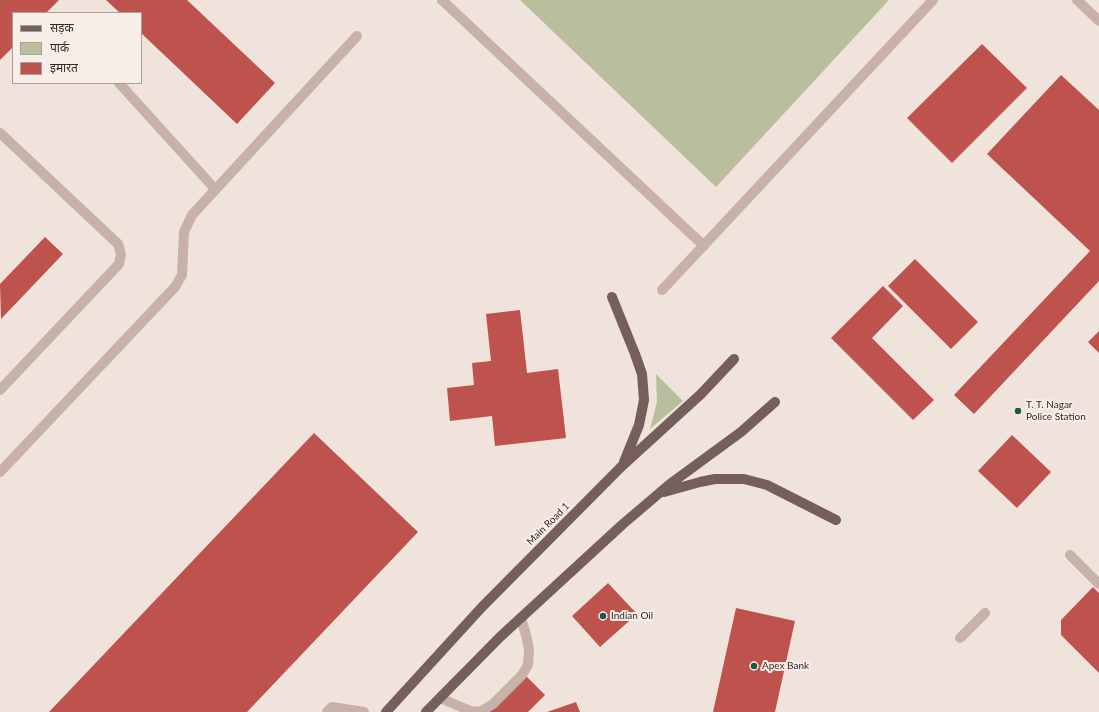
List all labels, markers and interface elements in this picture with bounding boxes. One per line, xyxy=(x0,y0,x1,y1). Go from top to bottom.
legend xyxy=(12,12,142,84)
text: सड़क xyxy=(50,20,74,35)
text: पार्क xyxy=(50,40,69,55)
text: इमारत xyxy=(50,60,78,75)
place label: T. T. Nagar Police Station xyxy=(1026,399,1086,422)
marker: T. T. Nagar Police Station xyxy=(1013,406,1023,416)
street label: Main Road 1 xyxy=(524,500,572,548)
place label: Indian Oil xyxy=(611,610,653,622)
marker: Indian Oil xyxy=(598,611,608,621)
place label: Apex Bank xyxy=(762,660,809,672)
marker: Apex Bank xyxy=(749,661,759,671)

